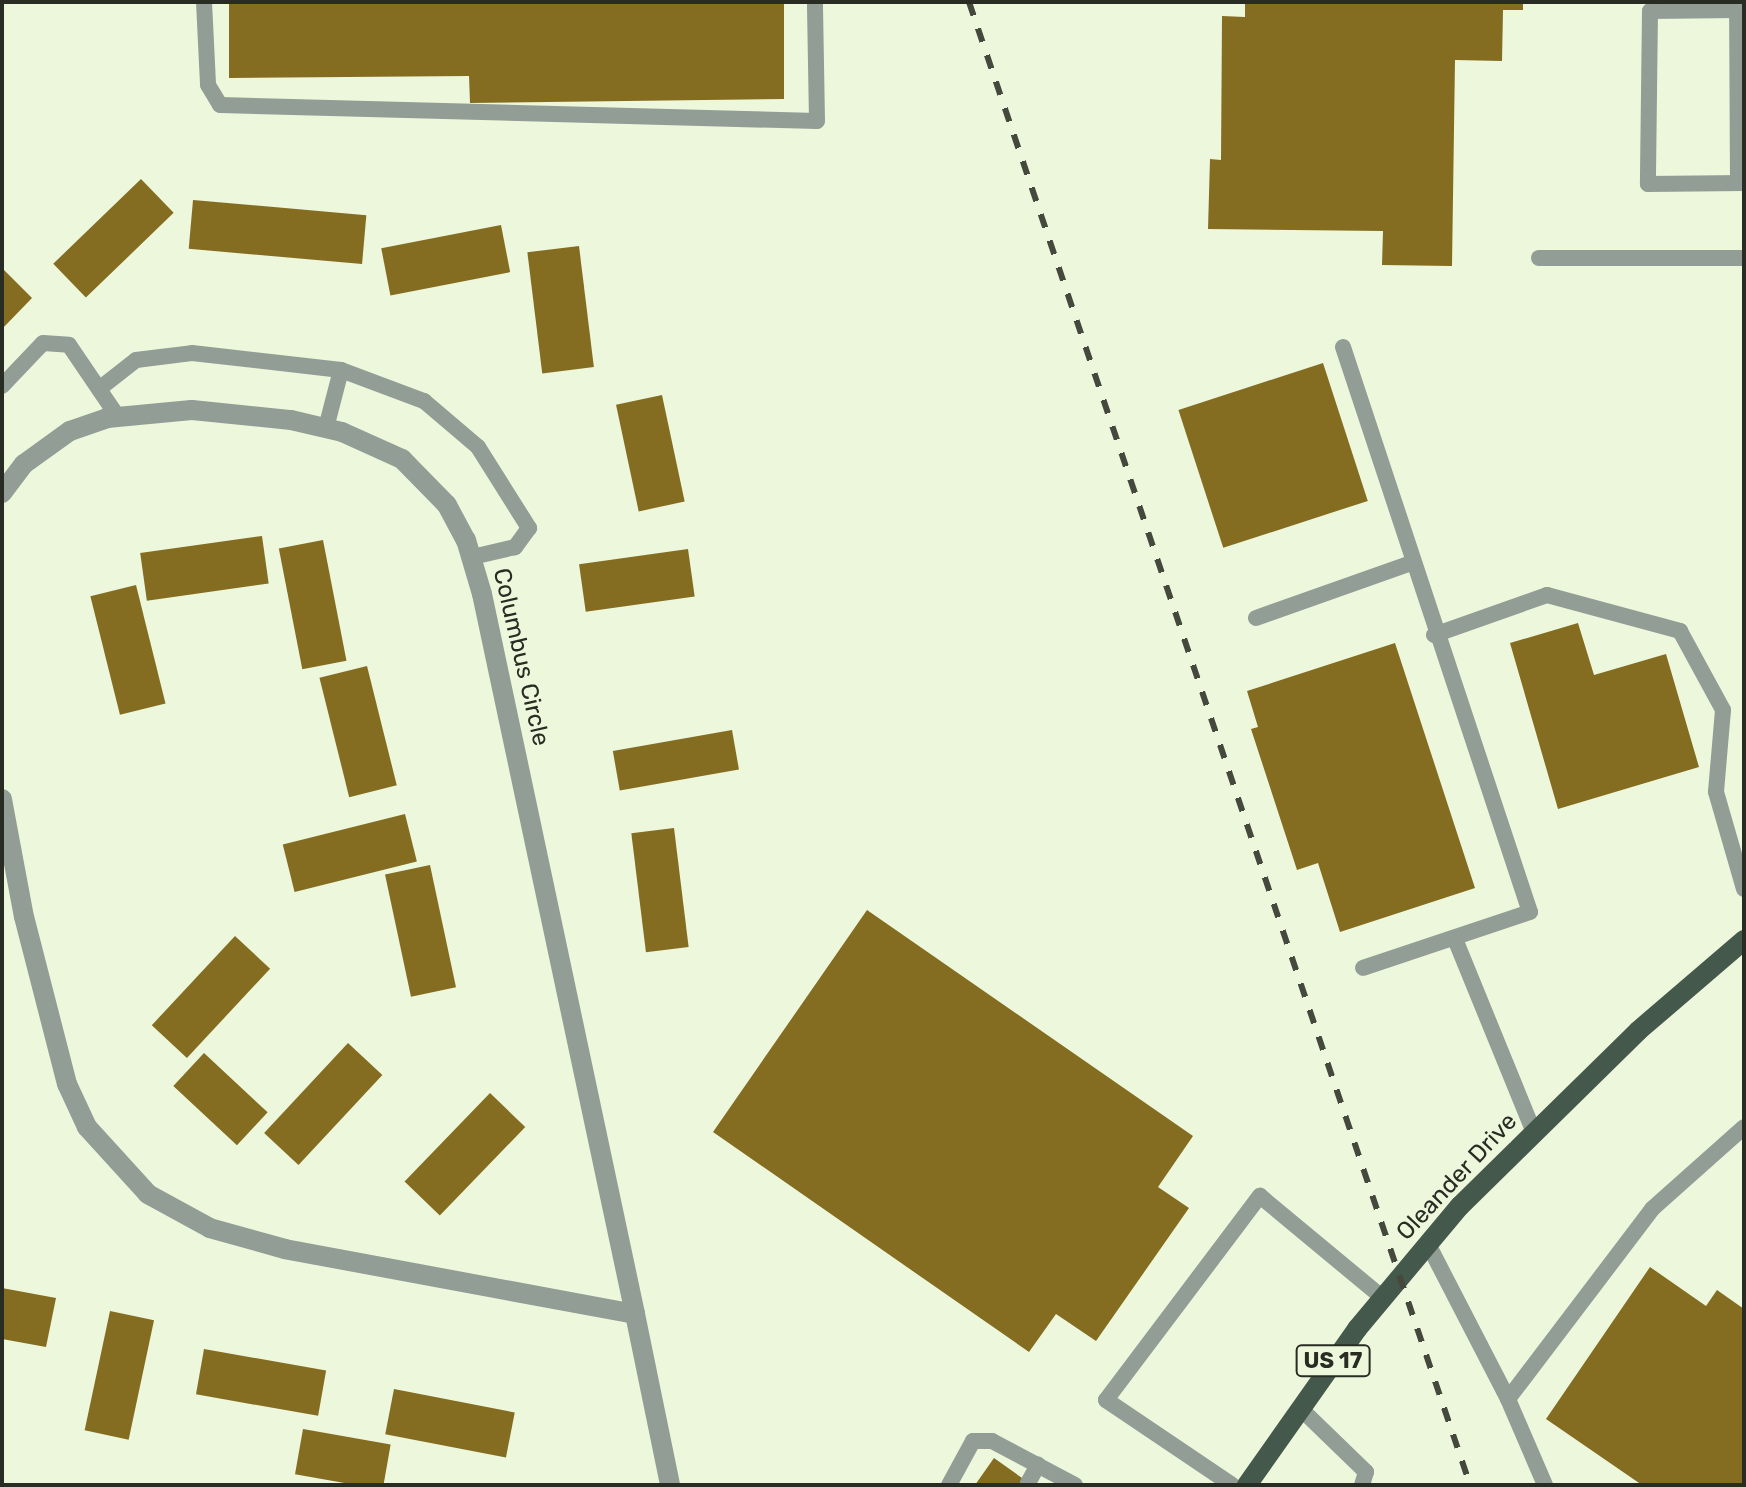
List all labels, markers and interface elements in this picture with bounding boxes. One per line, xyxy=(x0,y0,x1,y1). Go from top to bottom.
street label: Columbus Circle xyxy=(487,565,555,749)
street label: Oleander Drive xyxy=(1391,1107,1523,1247)
road number: US 17 xyxy=(1295,1343,1371,1379)

